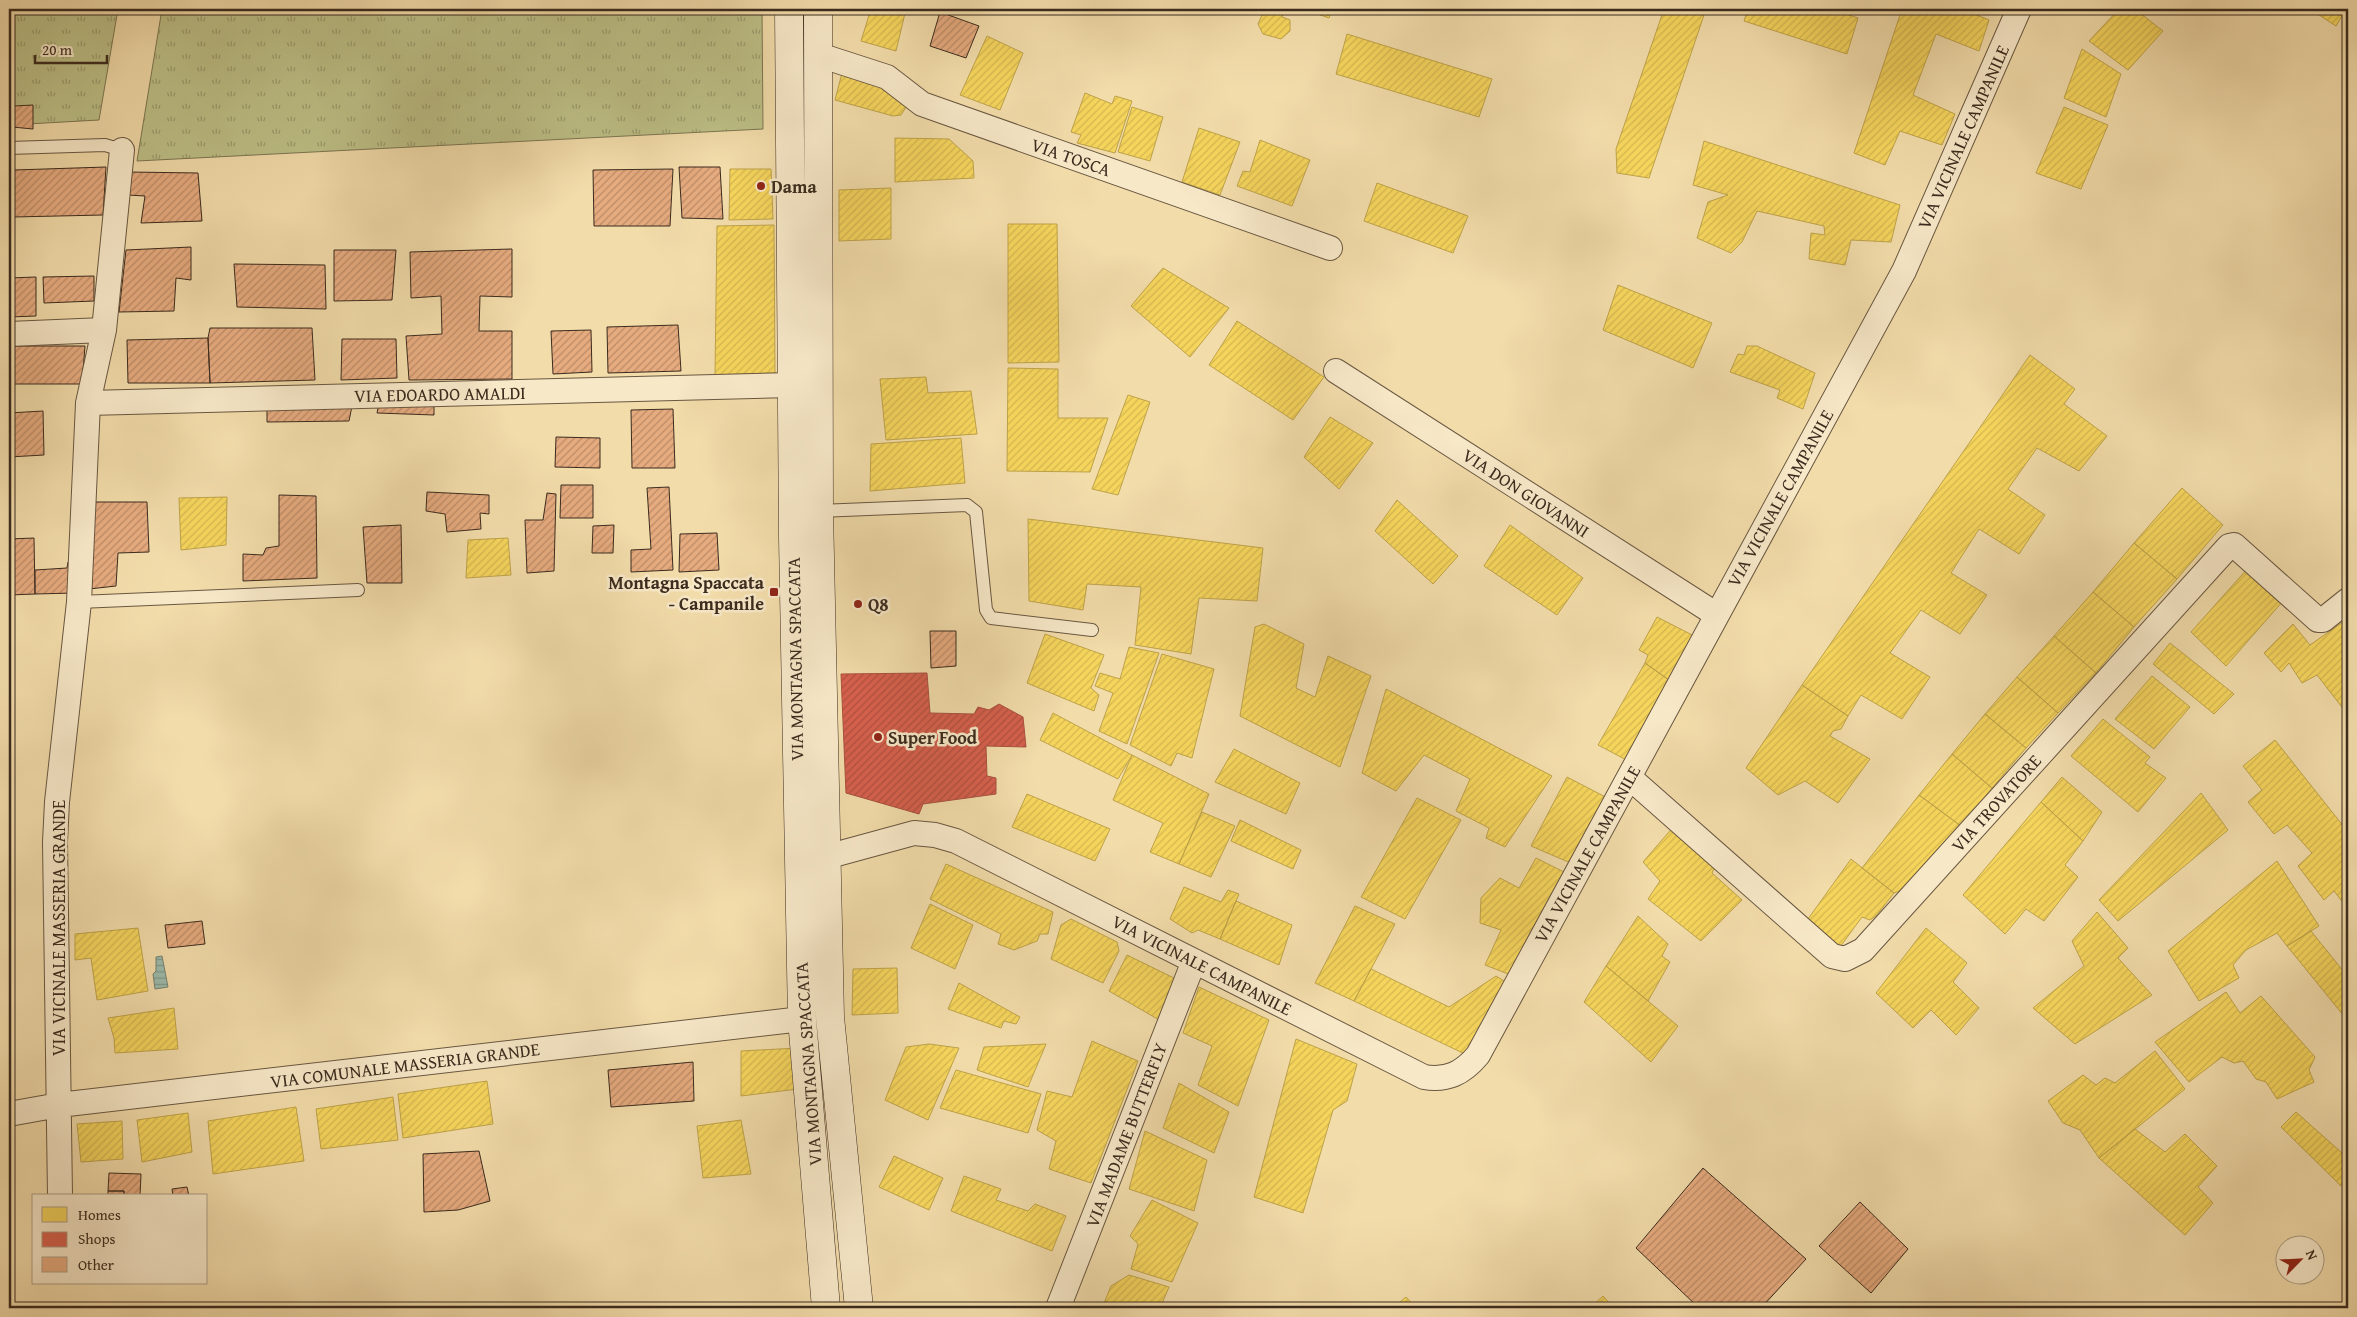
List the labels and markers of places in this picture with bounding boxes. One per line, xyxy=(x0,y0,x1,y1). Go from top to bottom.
place label: Dama xyxy=(771,173,817,200)
marker: Dama xyxy=(755,180,767,192)
place label: Montagna Spaccata - Campanile xyxy=(608,569,765,617)
marker: Montagna Spaccata - Campanile xyxy=(768,586,780,598)
place label: Q8 xyxy=(868,591,889,618)
marker: Q8 xyxy=(852,598,864,610)
place label: Super Food xyxy=(888,724,978,751)
marker: Super Food xyxy=(872,731,884,743)

